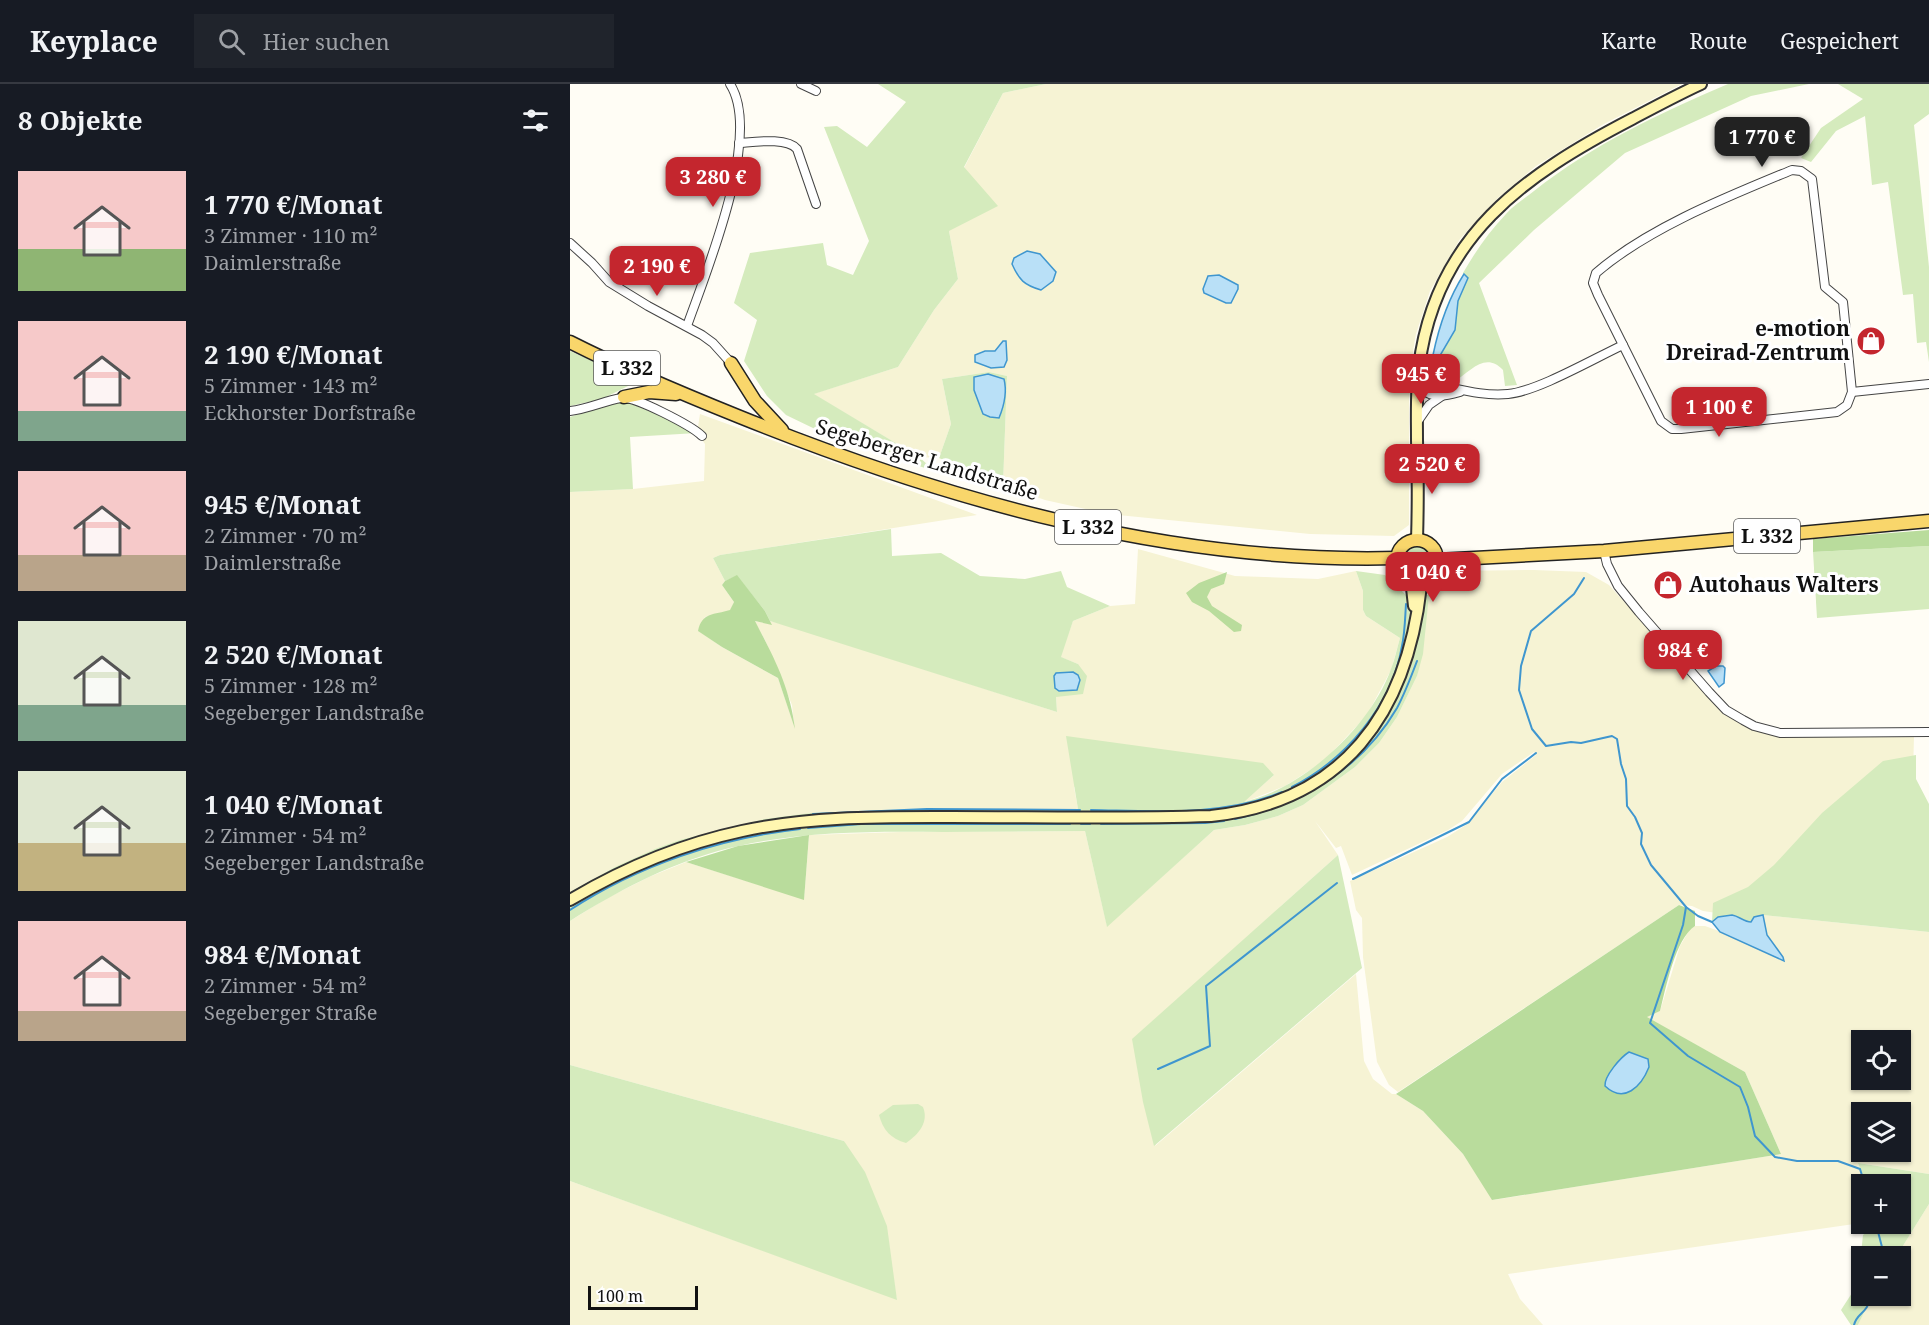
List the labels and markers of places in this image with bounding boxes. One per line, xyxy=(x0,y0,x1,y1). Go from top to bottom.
pin: 1 770 € xyxy=(1707,117,1817,168)
pin: 3 280 € xyxy=(658,157,768,208)
pin: 2 190 € xyxy=(602,246,712,297)
place label: e-motion Dreirad-Zentrum xyxy=(1666,314,1850,366)
shop icon: e-motion Dreirad-Zentrum xyxy=(1855,325,1887,357)
pin: 945 € xyxy=(1379,354,1463,405)
pin: 1 100 € xyxy=(1664,387,1774,438)
pin: 2 520 € xyxy=(1377,444,1487,495)
pin: 1 040 € xyxy=(1378,552,1488,603)
shop icon: Autohaus Walters xyxy=(1652,569,1684,601)
place label: Autohaus Walters xyxy=(1689,570,1879,598)
pin: 984 € xyxy=(1641,630,1725,681)

